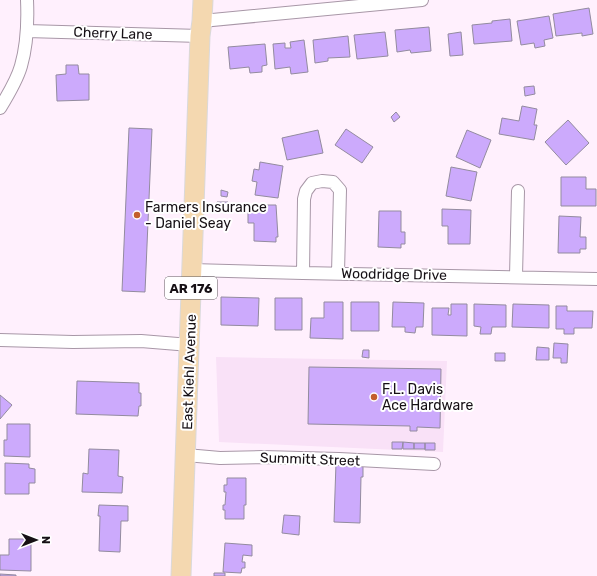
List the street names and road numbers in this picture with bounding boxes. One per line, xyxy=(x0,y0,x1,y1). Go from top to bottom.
street label: Cherry Lane xyxy=(73,24,153,43)
street label: Woodridge Drive xyxy=(341,265,447,284)
road number: AR 176 xyxy=(165,277,217,299)
street label: East Kiehl Avenue xyxy=(179,314,200,430)
street label: Summitt Street xyxy=(260,449,361,470)

